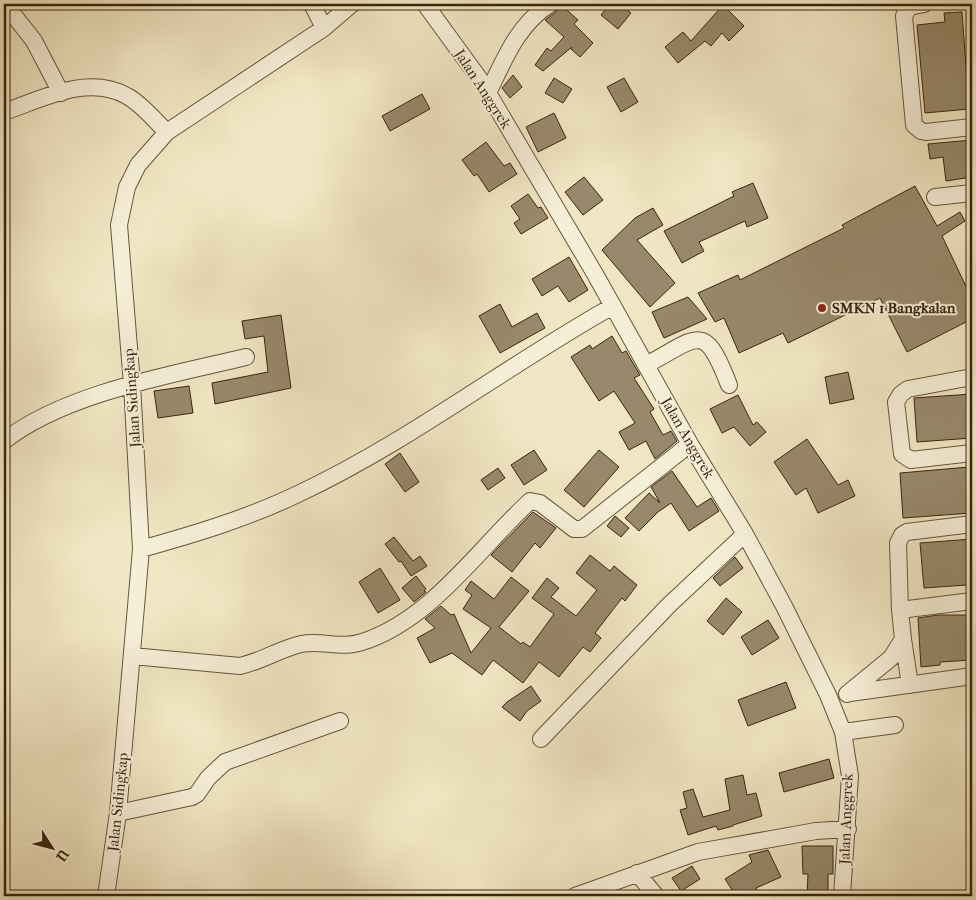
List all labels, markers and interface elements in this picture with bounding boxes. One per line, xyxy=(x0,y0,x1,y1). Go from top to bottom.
street label: Jalan Anggrek xyxy=(450,45,516,132)
place label: SMKN 1 Bangkalan xyxy=(832,299,956,317)
marker: SMKN 1 Bangkalan xyxy=(816,302,828,314)
street label: Jalan Sidingkap xyxy=(120,348,145,449)
street label: Jalan Anggrek xyxy=(657,393,719,482)
street label: Jalan Sidingkap xyxy=(104,752,132,853)
street label: Jalan Anggrek xyxy=(835,773,857,866)
north arrow xyxy=(28,822,78,872)
text: U xyxy=(52,845,73,865)

